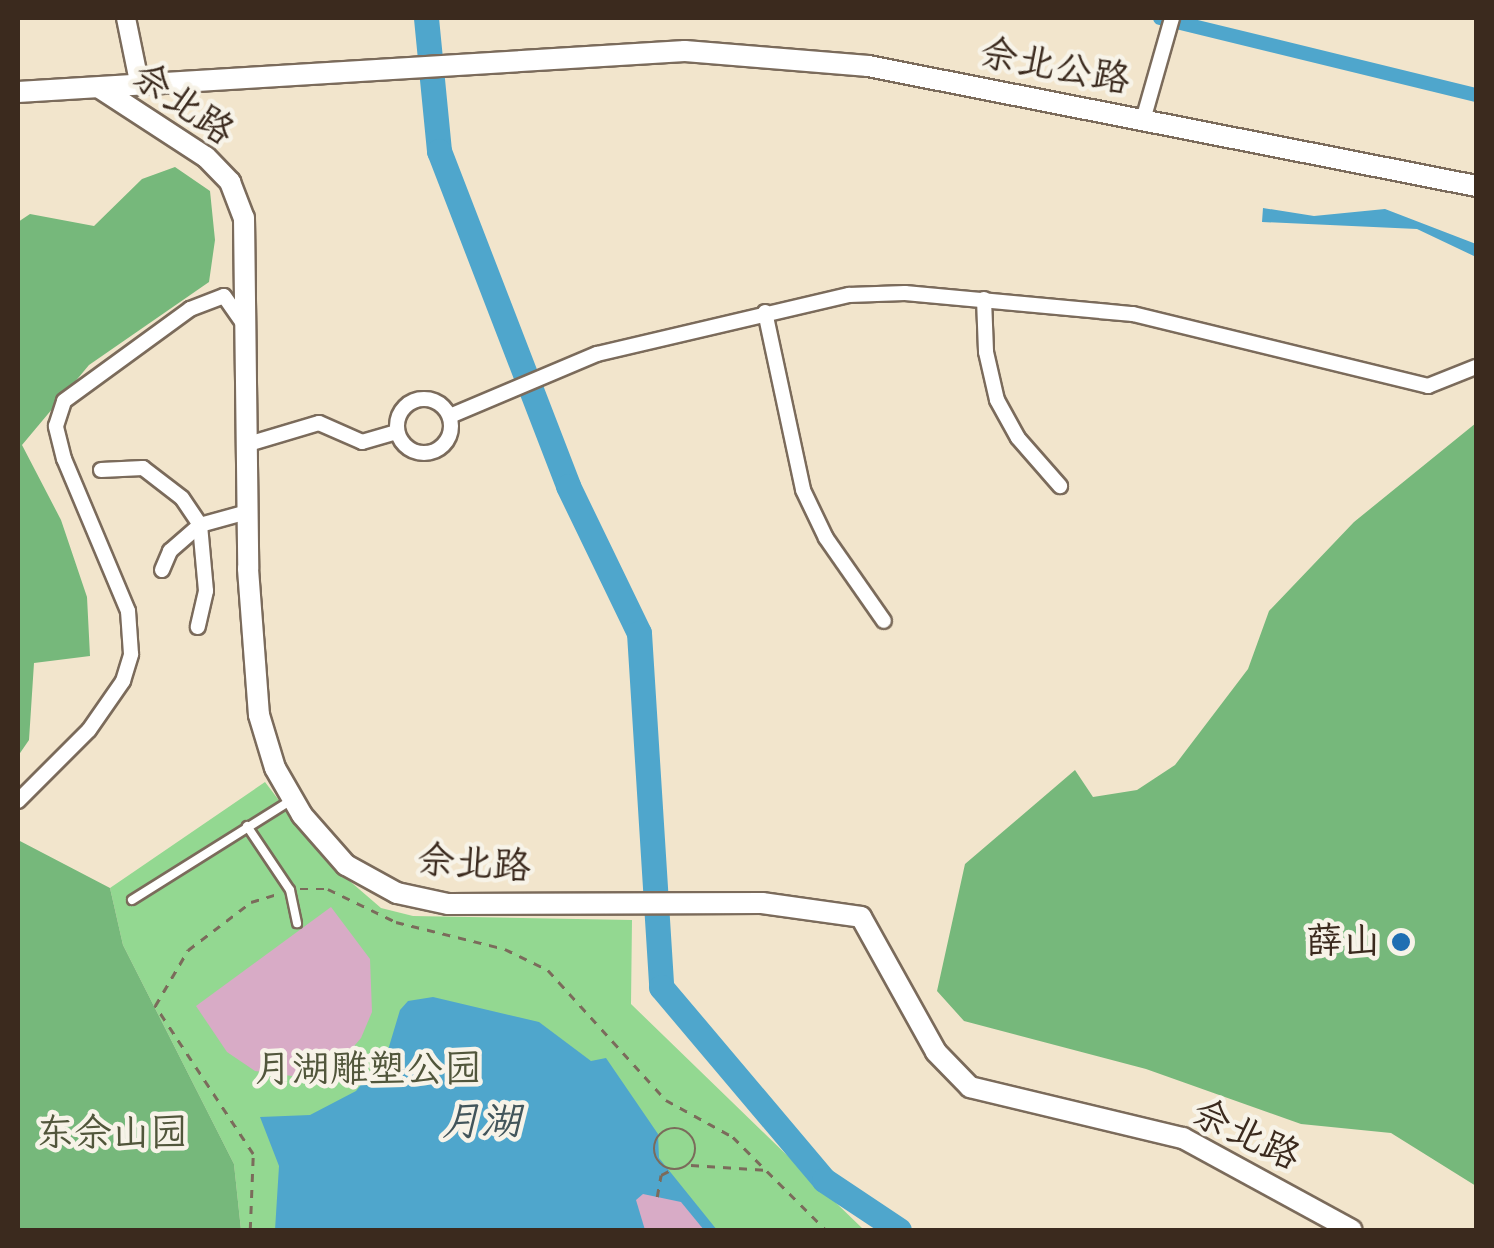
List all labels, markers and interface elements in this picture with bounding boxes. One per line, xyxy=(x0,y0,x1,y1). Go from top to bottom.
street label: 佘北公路 xyxy=(976,30,1134,104)
street label: 佘北路 xyxy=(123,53,243,155)
street label: 佘北路 xyxy=(416,837,532,891)
place label: 薛山 xyxy=(1305,919,1381,965)
marker: 薛山 xyxy=(1390,931,1412,953)
park label: 月湖雕塑公园 xyxy=(254,1047,482,1093)
street label: 佘北路 xyxy=(1185,1090,1307,1180)
water label: 月湖 xyxy=(441,1097,521,1145)
park label: 东佘山园 xyxy=(36,1111,188,1157)

